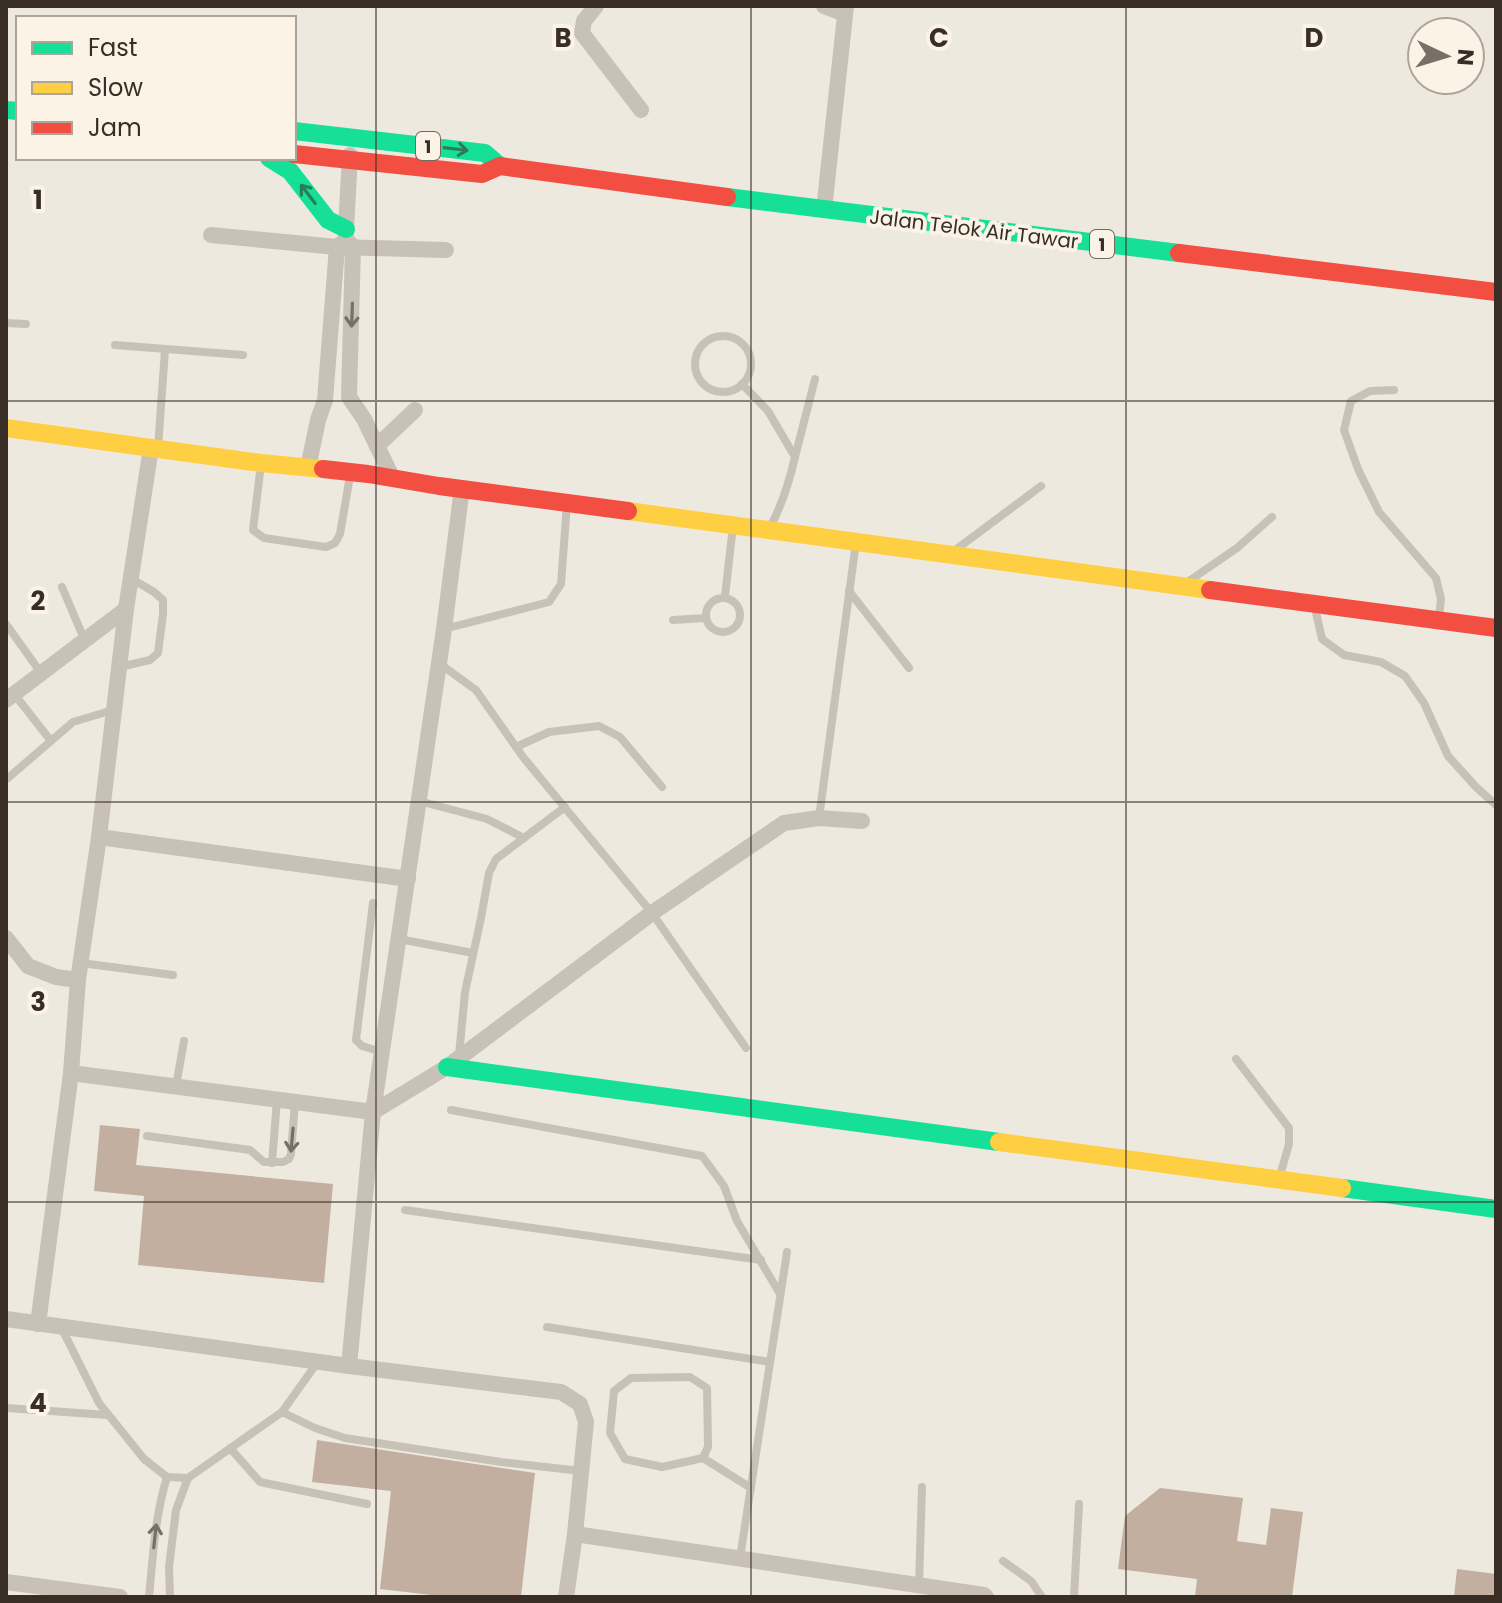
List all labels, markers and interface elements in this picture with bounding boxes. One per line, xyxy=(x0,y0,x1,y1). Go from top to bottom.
legend xyxy=(16,16,296,160)
north arrow xyxy=(1406,16,1486,96)
text: B xyxy=(554,20,572,56)
text: C xyxy=(929,20,949,56)
text: D xyxy=(1305,20,1324,56)
text: Fast xyxy=(88,31,138,64)
text: N xyxy=(1449,48,1481,67)
text: Slow xyxy=(88,71,143,104)
text: Jam xyxy=(88,111,142,144)
road number: 1 xyxy=(416,132,440,160)
one-way arrow xyxy=(442,142,469,157)
text: 1 xyxy=(33,182,43,218)
one-way arrow xyxy=(299,184,316,205)
street label: Jalan Telok Air Tawar xyxy=(868,202,1080,256)
road number: 1 xyxy=(1090,230,1114,258)
one-way arrow xyxy=(344,301,359,328)
text: 2 xyxy=(31,583,46,619)
text: 3 xyxy=(30,984,46,1020)
one-way arrow xyxy=(284,1126,299,1153)
text: 4 xyxy=(29,1385,47,1421)
one-way arrow xyxy=(147,1523,162,1550)

